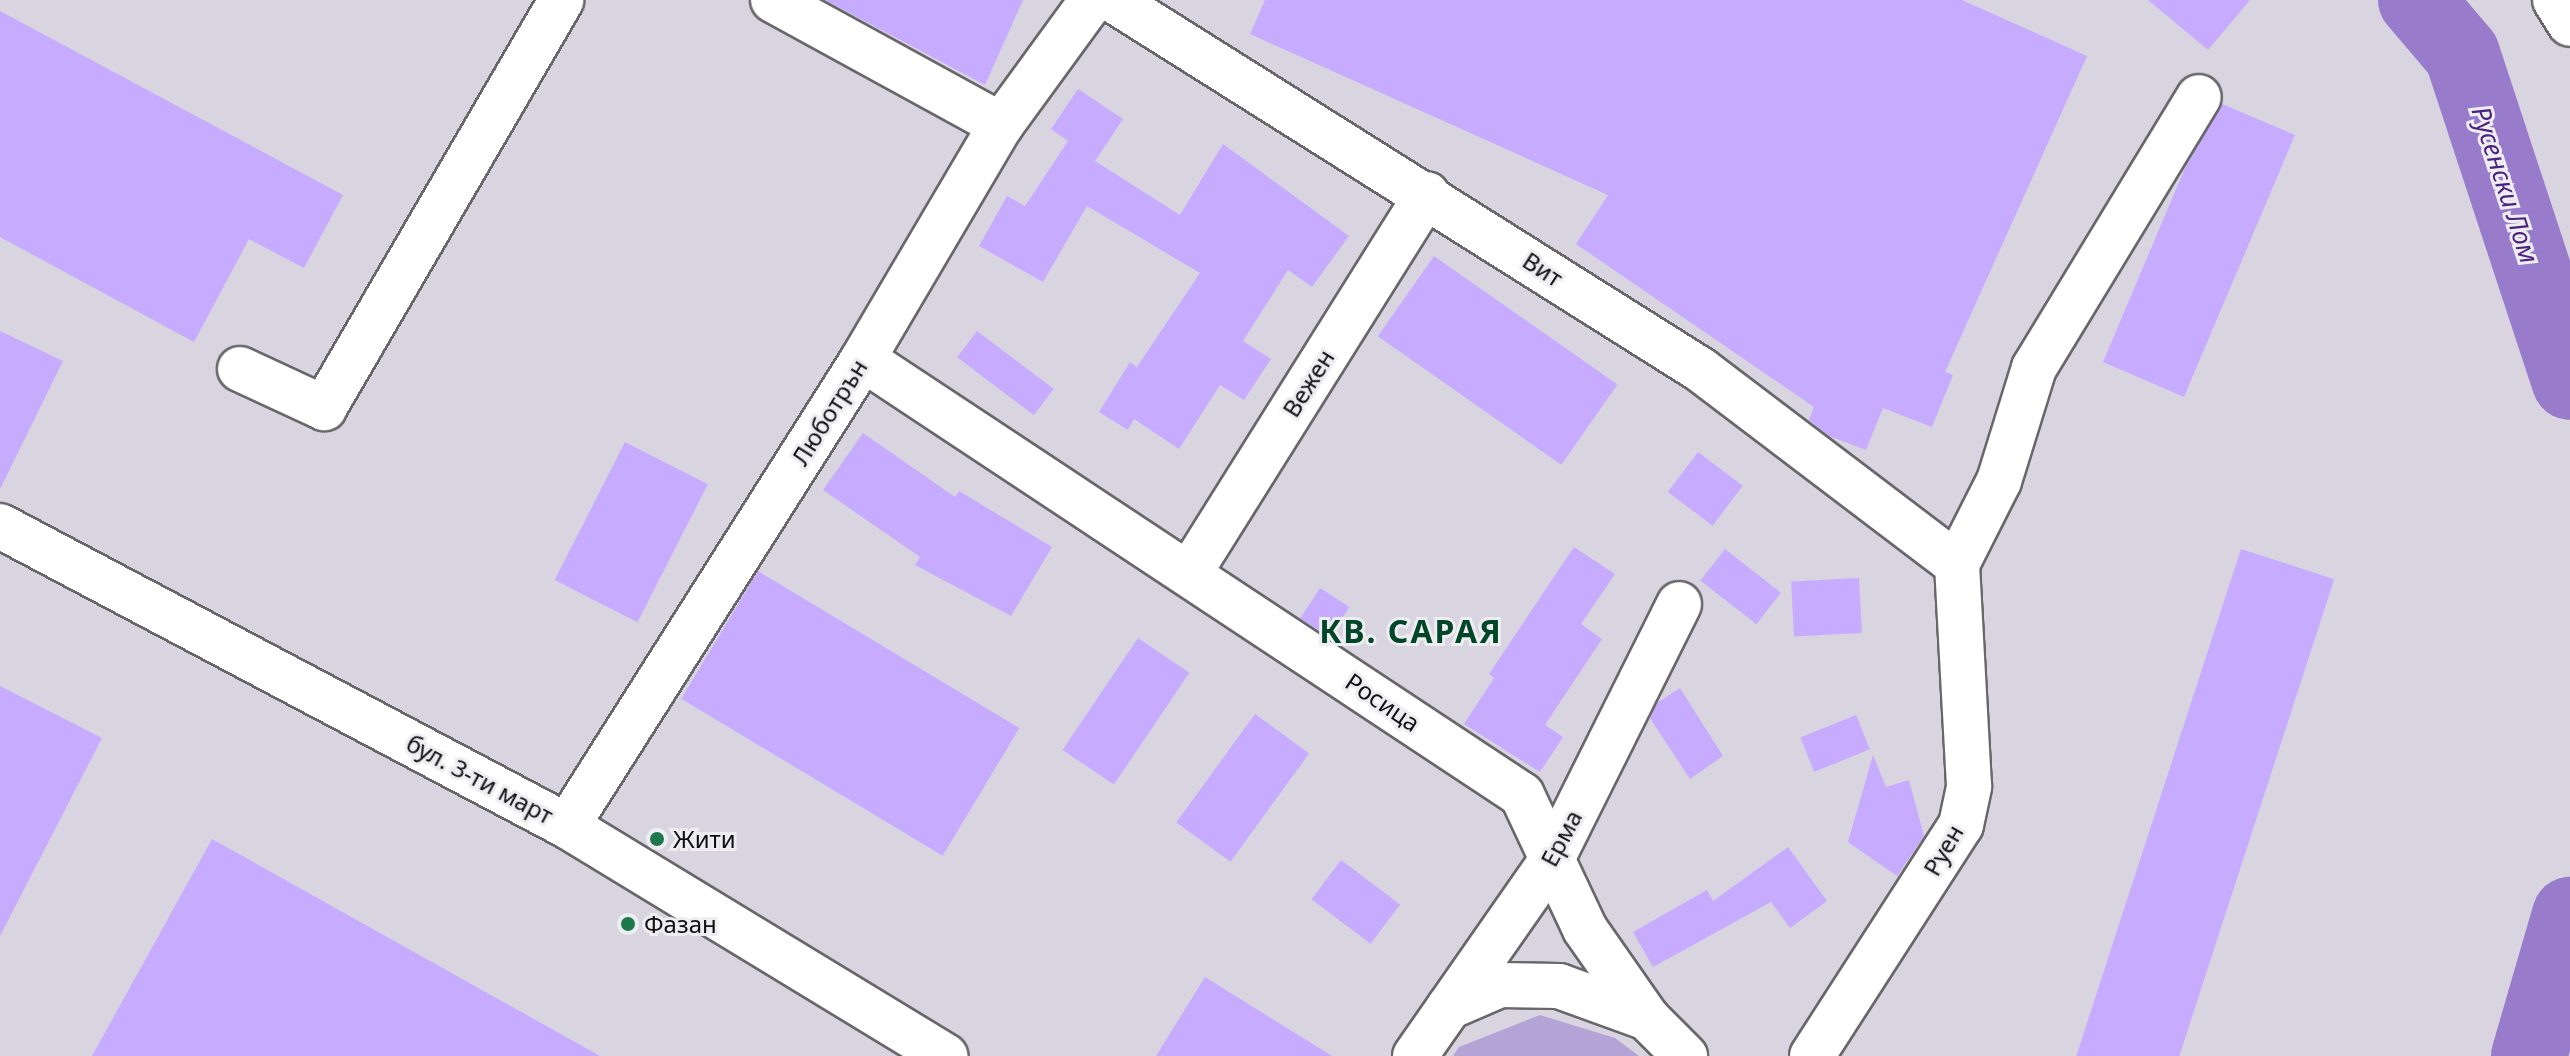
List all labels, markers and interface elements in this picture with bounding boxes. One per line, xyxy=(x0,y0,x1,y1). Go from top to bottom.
water label: Русенски Лом xyxy=(2465,103,2545,267)
street label: Вит xyxy=(1518,246,1568,292)
street label: Вежен xyxy=(1276,344,1340,422)
street label: Люботрън xyxy=(785,354,873,470)
district label: КВ. САРАЯ xyxy=(1319,612,1503,650)
street label: Росица xyxy=(1340,667,1426,737)
street label: бул. 3-ти март xyxy=(402,728,558,830)
street label: Ерма xyxy=(1534,805,1588,871)
street label: Руен xyxy=(1917,819,1969,881)
place label: Жити xyxy=(673,825,736,853)
marker: Жити xyxy=(648,830,666,848)
place label: Фазан xyxy=(644,910,717,938)
marker: Фазан xyxy=(619,915,637,933)

